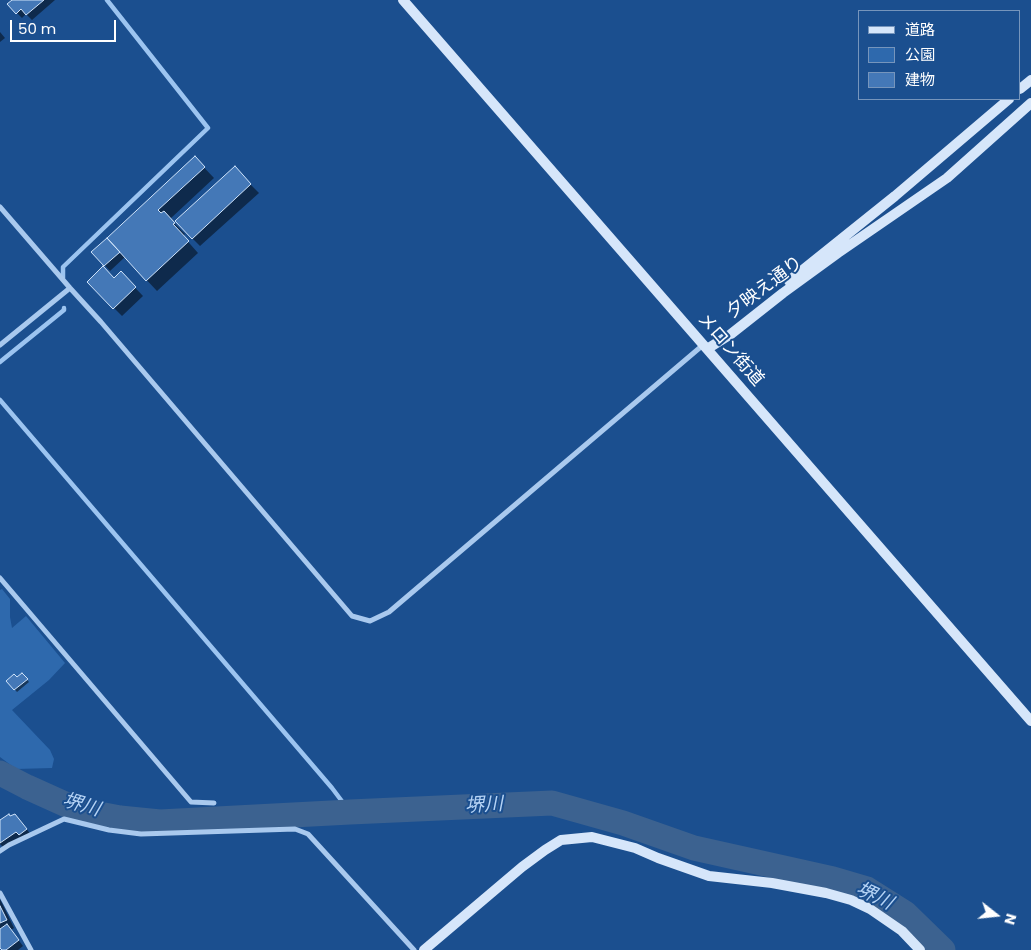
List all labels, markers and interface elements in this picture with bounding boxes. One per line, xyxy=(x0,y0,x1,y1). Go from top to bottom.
scale bar xyxy=(12,10,119,42)
legend xyxy=(858,10,1021,100)
text: 50 m xyxy=(18,18,56,39)
text: 道路 xyxy=(905,19,935,40)
text: 公園 xyxy=(905,44,935,65)
text: 建物 xyxy=(905,69,935,90)
street label: 夕映え通り xyxy=(723,252,807,324)
street label: メロン街道 xyxy=(692,309,768,391)
water label: 堺川 xyxy=(60,790,102,822)
water label: 堺川 xyxy=(464,794,504,818)
water label: 堺川 xyxy=(852,878,896,916)
north arrow xyxy=(971,890,1021,940)
text: N xyxy=(999,911,1021,927)

